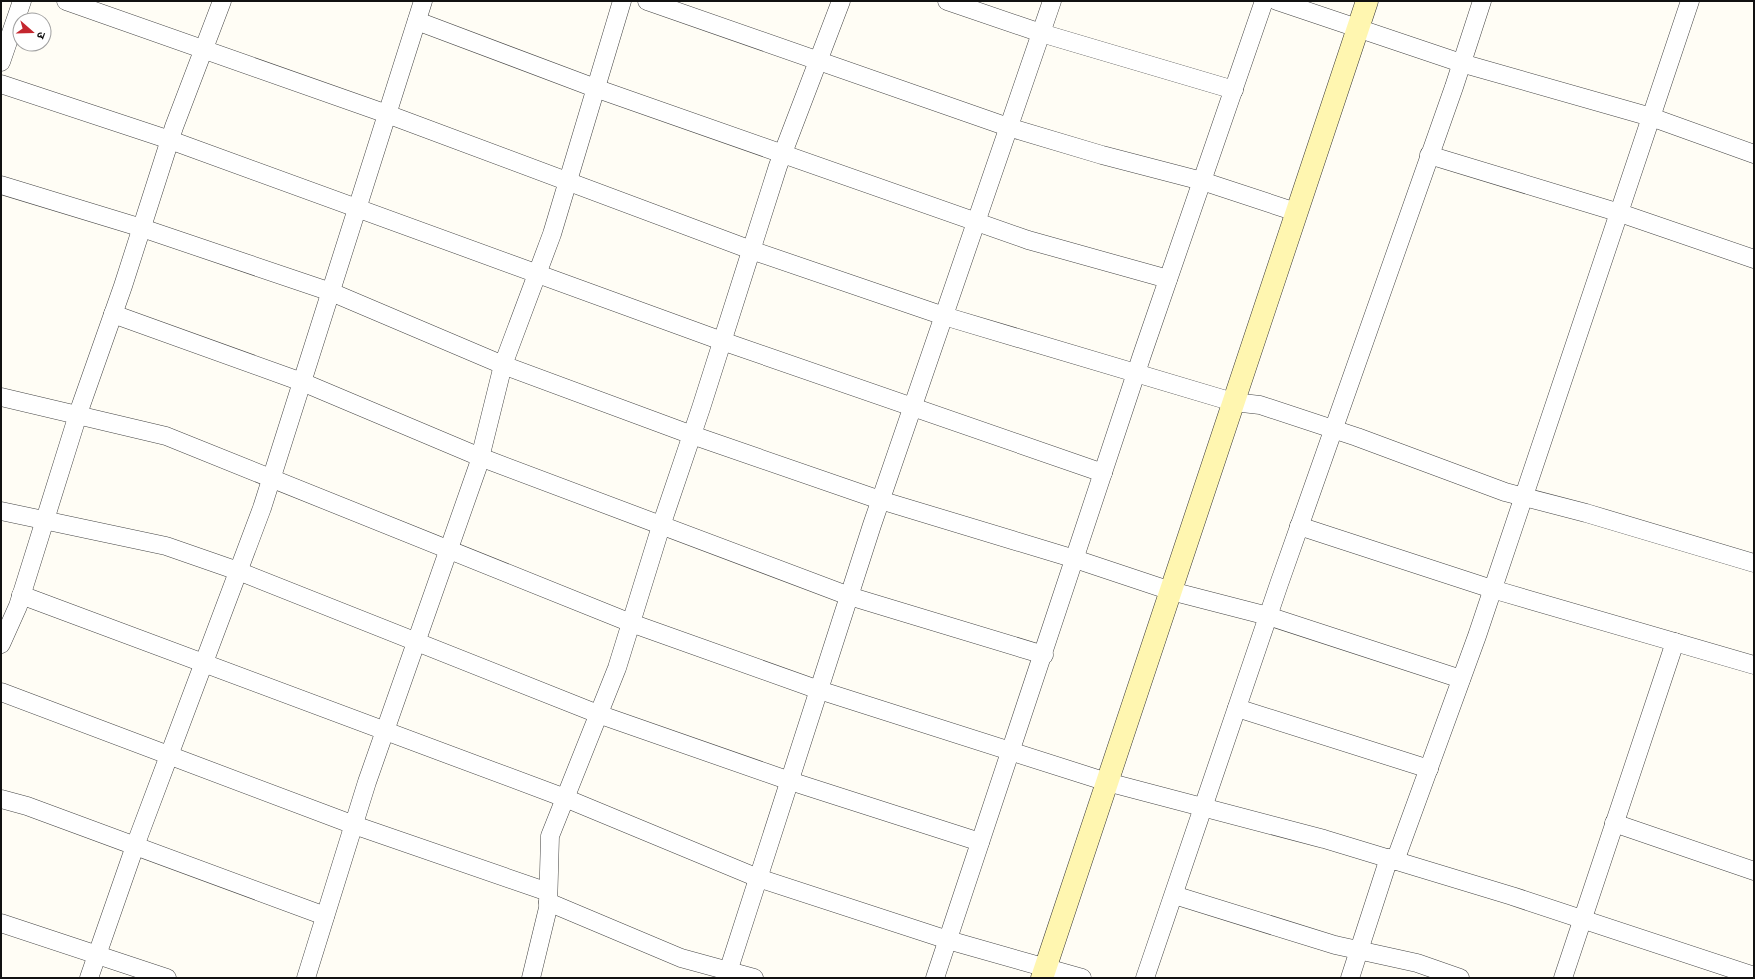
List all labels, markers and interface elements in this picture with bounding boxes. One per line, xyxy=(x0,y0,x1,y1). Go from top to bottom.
north arrow xyxy=(12,12,52,52)
text: उ xyxy=(33,30,49,41)

